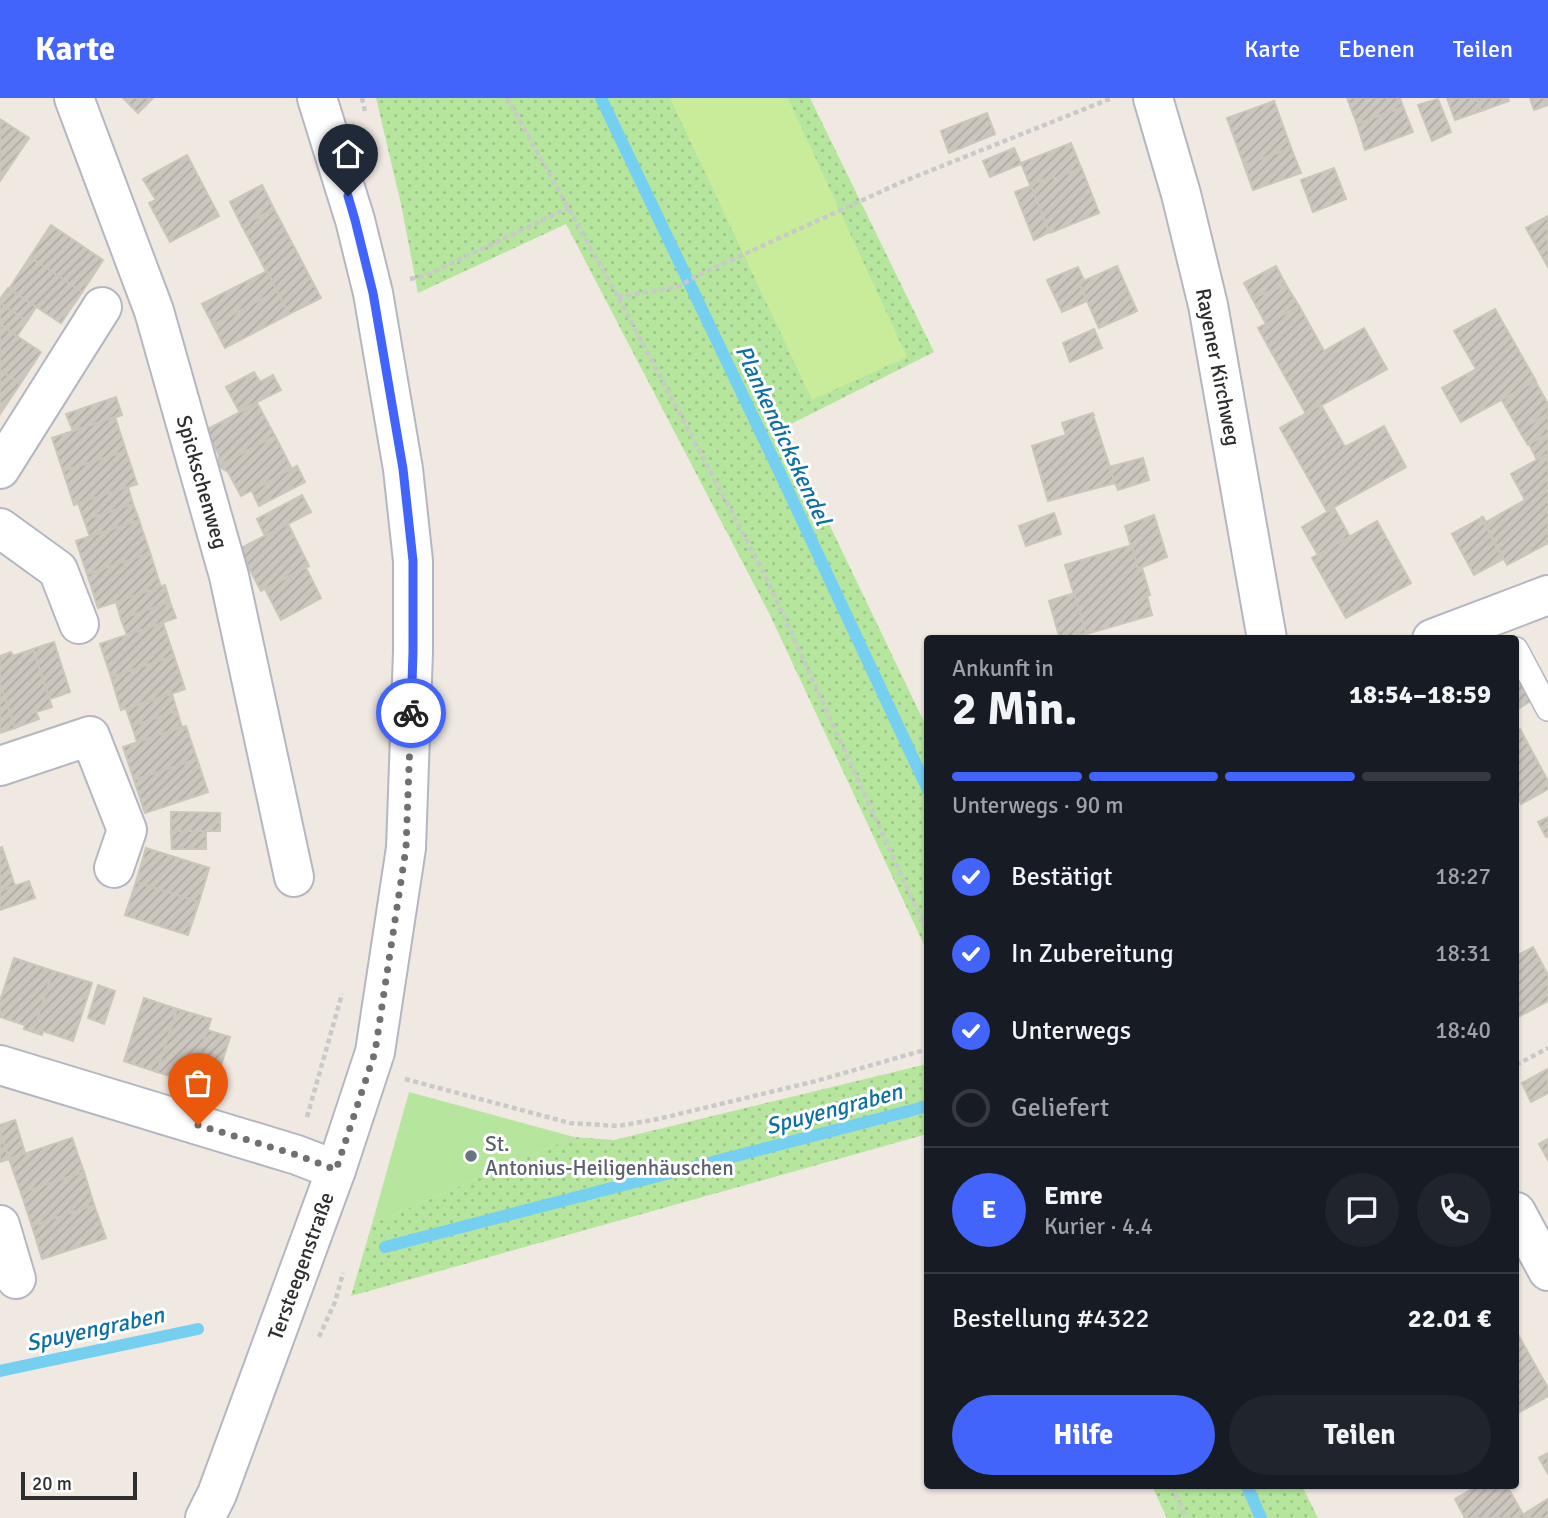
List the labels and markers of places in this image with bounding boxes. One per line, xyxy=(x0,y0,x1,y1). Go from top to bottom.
pin xyxy=(318,124,378,196)
pin xyxy=(168,1053,228,1125)
place label: St. Antonius-Heiligenhäuschen xyxy=(485,1131,734,1181)
marker: St. Antonius-Heiligenhäuschen xyxy=(463,1148,479,1164)

